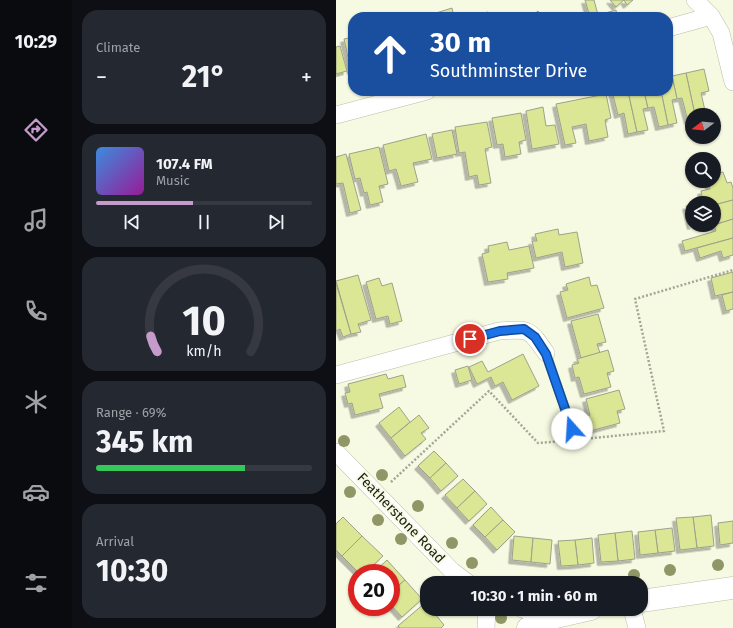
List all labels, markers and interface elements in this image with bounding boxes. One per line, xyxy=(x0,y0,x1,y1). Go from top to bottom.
text: 30 m xyxy=(430,26,491,59)
icon: ahead xyxy=(364,28,416,80)
text: 10:29 xyxy=(15,31,57,53)
text: Climate xyxy=(96,40,140,55)
text: 21° xyxy=(182,59,226,95)
text: Southminster Drive xyxy=(430,60,587,82)
text: − xyxy=(96,64,107,91)
text: + xyxy=(301,64,312,91)
north arrow xyxy=(685,108,721,144)
map controls xyxy=(685,108,721,232)
icon: directions xyxy=(22,116,50,144)
button: search xyxy=(685,152,721,188)
text: 107.4 FM xyxy=(156,155,212,173)
text: Music xyxy=(156,173,190,188)
button: layers xyxy=(685,196,721,232)
icon: music xyxy=(22,206,50,234)
icon: previous xyxy=(121,211,143,233)
icon: pause xyxy=(193,211,215,233)
icon: next xyxy=(265,211,287,233)
text: 10 xyxy=(182,296,226,346)
icon: phone xyxy=(22,297,50,325)
pin xyxy=(453,322,487,356)
icon: arrive xyxy=(459,328,481,350)
text: km/h xyxy=(186,343,222,360)
icon: climate xyxy=(22,388,50,416)
text: Range · 69% xyxy=(96,405,166,420)
position arrow xyxy=(551,408,593,450)
text: 345 km xyxy=(96,424,193,460)
street label: Featherstone Road xyxy=(354,469,448,567)
icon: car xyxy=(22,478,50,506)
text: Arrival xyxy=(96,534,134,549)
text: 10:30 xyxy=(96,553,168,589)
speed limit sign: 20 xyxy=(348,564,400,616)
icon: filters xyxy=(22,569,50,597)
text: 10:30 · 1 min · 60 m xyxy=(470,587,598,605)

